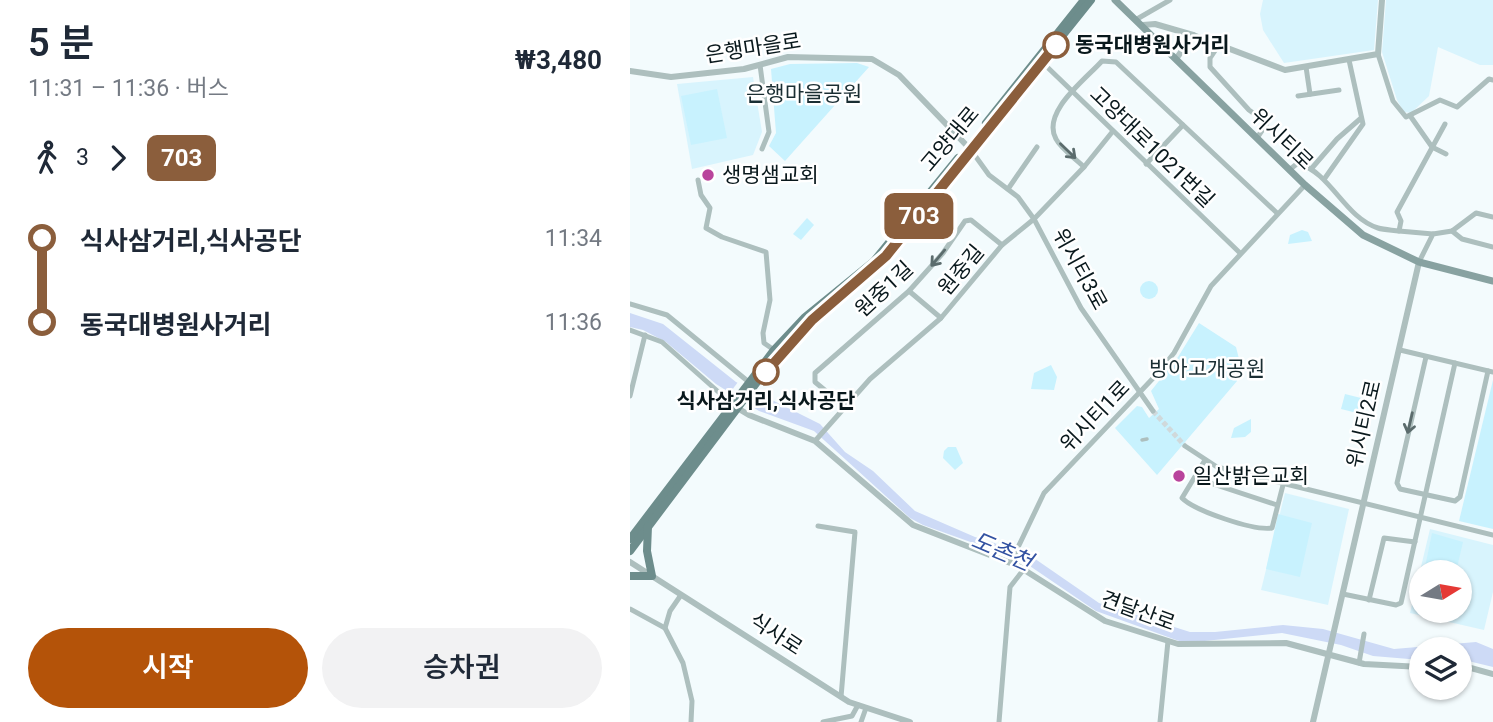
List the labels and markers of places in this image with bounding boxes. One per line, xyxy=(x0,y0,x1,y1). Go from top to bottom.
marker: 동국대병원사거리 xyxy=(1043,32,1069,58)
place label: 동국대병원사거리 xyxy=(1075,33,1230,57)
place label: 생명샘교회 xyxy=(722,163,819,187)
marker: 생명샘교회 xyxy=(700,167,716,183)
marker: 식사삼거리,식사공단 xyxy=(753,359,779,385)
place label: 식사삼거리,식사공단 xyxy=(676,389,856,413)
place label: 일산밝은교회 xyxy=(1193,464,1309,488)
marker: 일산밝은교회 xyxy=(1171,468,1187,484)

